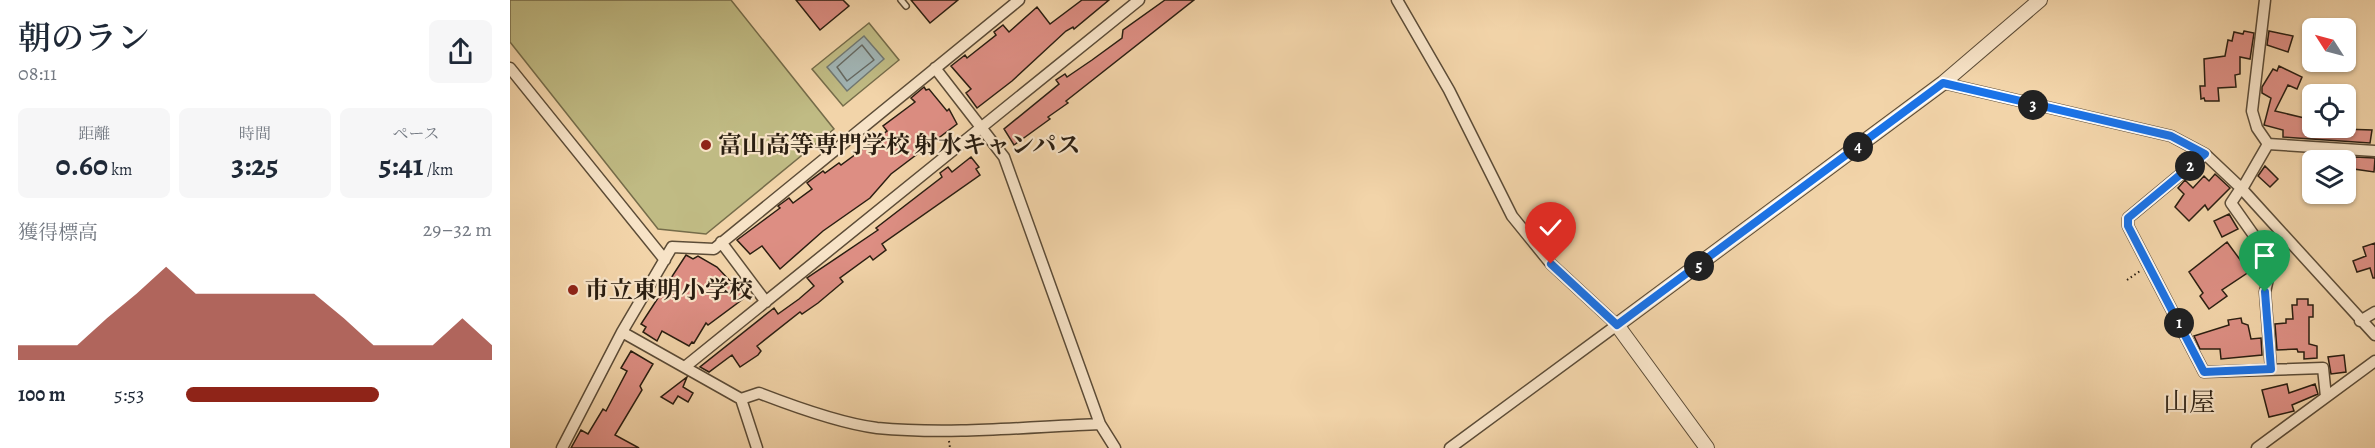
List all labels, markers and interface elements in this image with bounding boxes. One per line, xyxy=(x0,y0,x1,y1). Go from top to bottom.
text: 朝のラン xyxy=(18,15,150,60)
north arrow xyxy=(2302,18,2356,72)
map controls xyxy=(2302,18,2356,204)
button: share xyxy=(429,20,492,83)
text: 08:11 xyxy=(18,60,57,87)
button: locate xyxy=(2302,84,2356,138)
pin: 3 xyxy=(2018,90,2048,120)
text: 3 xyxy=(2030,94,2036,116)
text: 距離 xyxy=(78,123,110,145)
text: 時間 xyxy=(239,123,271,145)
text: ペース xyxy=(392,123,440,145)
place label: 富山高等専門学校 射水キャンパス xyxy=(718,129,1081,161)
pin: 4 xyxy=(1843,132,1873,162)
text: 4 xyxy=(1854,136,1862,158)
marker: 富山高等専門学校 射水キャンパス xyxy=(699,138,713,152)
text: 0.60 xyxy=(56,145,108,185)
text: 3:25 xyxy=(231,145,279,185)
text: 5:41 xyxy=(379,145,424,185)
button: layers xyxy=(2302,150,2356,204)
pin: 2 xyxy=(2175,151,2205,181)
text: 2 xyxy=(2186,155,2194,177)
text: km xyxy=(108,159,132,181)
text: /km xyxy=(424,159,453,181)
pin xyxy=(1525,202,1576,264)
icon: check xyxy=(1534,211,1567,244)
text: 29–32 m xyxy=(423,216,492,243)
text: 獲得標高 xyxy=(18,219,98,246)
pin xyxy=(2239,230,2290,292)
icon: arrive xyxy=(2248,239,2281,272)
pin: 5 xyxy=(1684,251,1714,281)
text: 5 xyxy=(1696,255,1702,277)
place label: 市立東明小学校 xyxy=(585,274,753,306)
marker: 市立東明小学校 xyxy=(566,283,580,297)
pin: 1 xyxy=(2164,308,2194,338)
text: 1 xyxy=(2176,312,2182,334)
text: 100 m xyxy=(18,381,66,408)
text: 5:53 xyxy=(114,381,144,408)
district label: 山屋 xyxy=(2163,385,2215,420)

